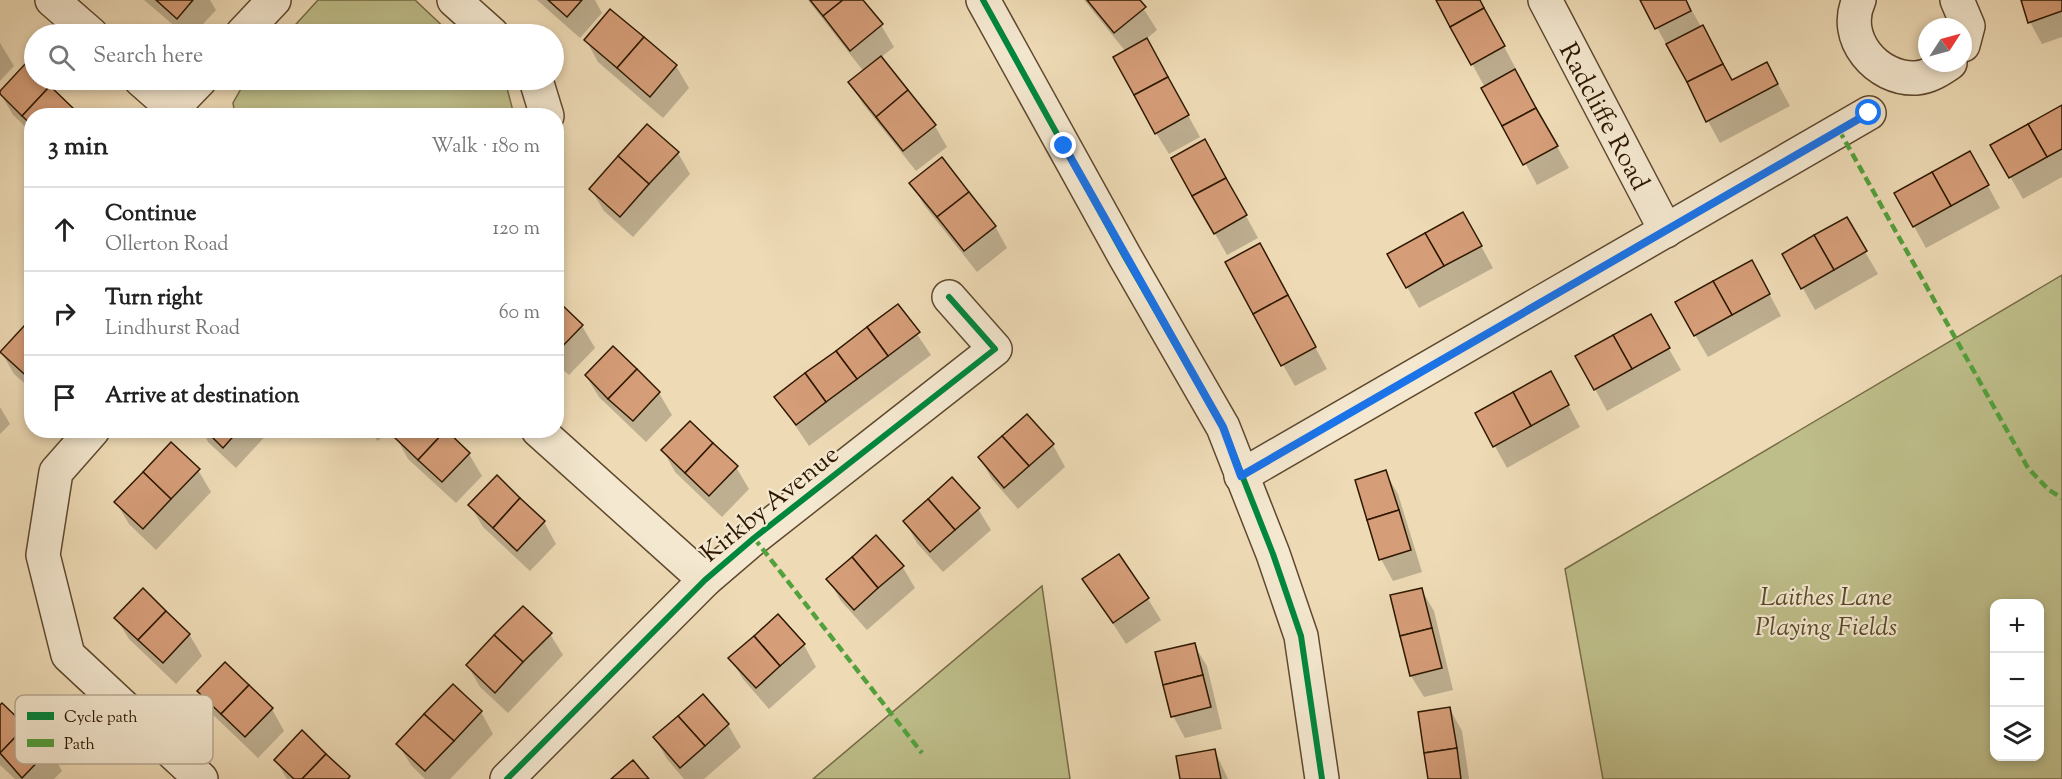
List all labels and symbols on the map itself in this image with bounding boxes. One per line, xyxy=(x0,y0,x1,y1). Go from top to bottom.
north arrow xyxy=(1918,18,1972,72)
street label: Radcliffe Road xyxy=(1548,37,1657,198)
route start xyxy=(1855,99,1881,125)
route end xyxy=(1050,132,1076,158)
street label: Kirkby Avenue xyxy=(693,438,848,572)
park label: Laithes Lane Playing Fields xyxy=(1755,580,1897,647)
legend xyxy=(15,695,213,764)
text: Cycle path xyxy=(64,707,138,730)
text: Path xyxy=(64,734,95,757)

